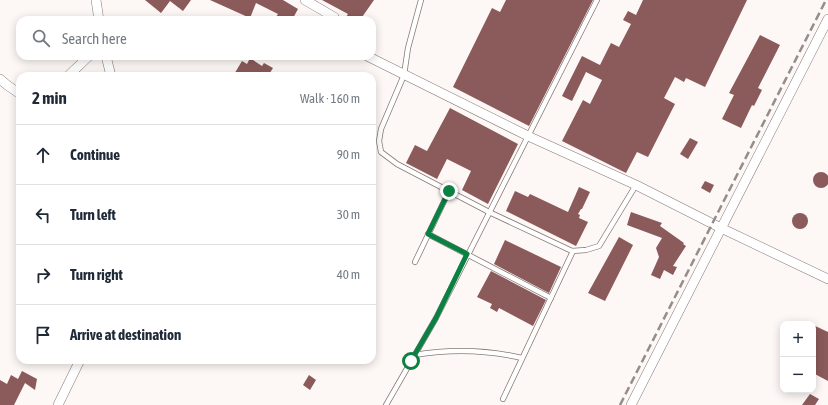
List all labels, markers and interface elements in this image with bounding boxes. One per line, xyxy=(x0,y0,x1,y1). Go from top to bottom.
search box xyxy=(16,16,376,60)
icon: search xyxy=(30,27,52,49)
text: Search here xyxy=(62,30,127,47)
text: 2 min xyxy=(32,88,67,108)
text: Walk · 160 m xyxy=(300,91,360,106)
icon: ahead xyxy=(32,144,54,166)
text: Continue xyxy=(70,146,120,163)
text: 90 m xyxy=(337,147,360,162)
route end xyxy=(440,182,458,200)
icon: left xyxy=(32,204,54,226)
text: Turn left xyxy=(70,206,116,223)
text: 30 m xyxy=(337,207,360,222)
icon: right xyxy=(32,264,54,286)
text: Turn right xyxy=(70,266,123,283)
text: 40 m xyxy=(337,267,360,282)
map controls xyxy=(780,321,816,393)
button: + xyxy=(780,321,816,357)
icon: arrive xyxy=(32,324,54,346)
text: Arrive at destination xyxy=(70,326,181,343)
route start xyxy=(402,352,420,370)
button: − xyxy=(780,357,816,393)

